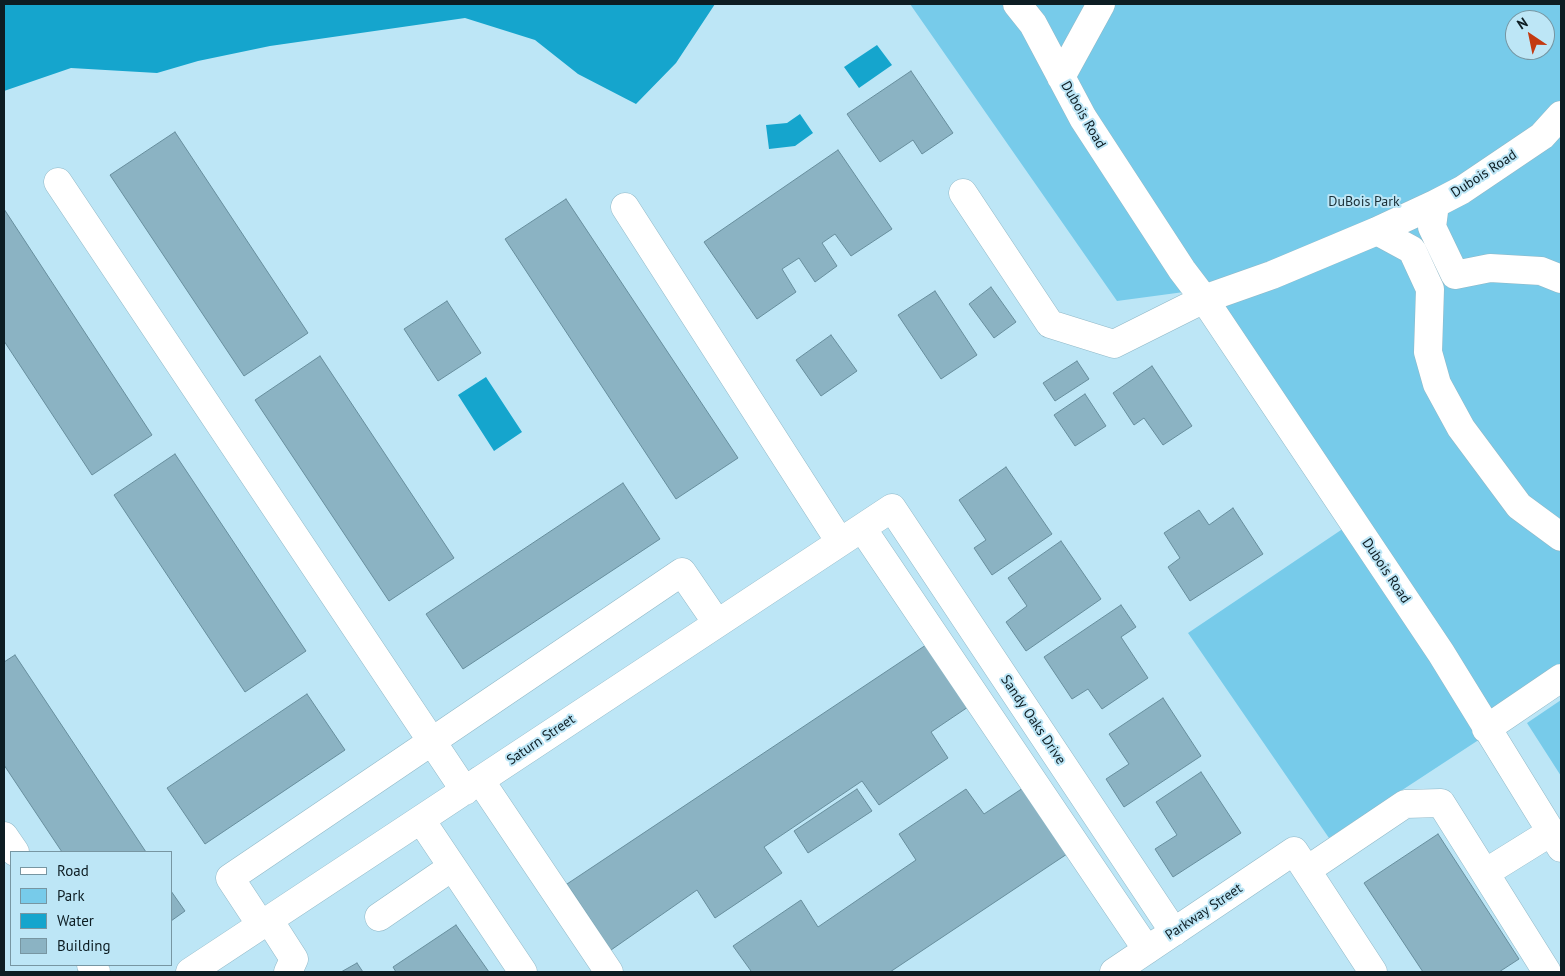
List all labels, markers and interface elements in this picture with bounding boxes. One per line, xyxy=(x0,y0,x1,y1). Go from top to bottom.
north arrow xyxy=(1505,10,1555,60)
text: N xyxy=(1513,13,1531,33)
street label: Dubois Road xyxy=(1057,78,1109,152)
street label: Dubois Road xyxy=(1448,147,1520,201)
park label: DuBois Park xyxy=(1328,194,1400,210)
street label: Dubois Road xyxy=(1358,535,1414,607)
street label: Sandy Oaks Drive xyxy=(997,672,1069,768)
street label: Saturn Street xyxy=(504,711,578,769)
legend xyxy=(10,851,172,966)
text: Road xyxy=(57,861,89,880)
street label: Parkway Street xyxy=(1162,880,1246,944)
text: Park xyxy=(57,886,85,905)
text: Water xyxy=(57,911,94,930)
text: Building xyxy=(57,936,111,955)

